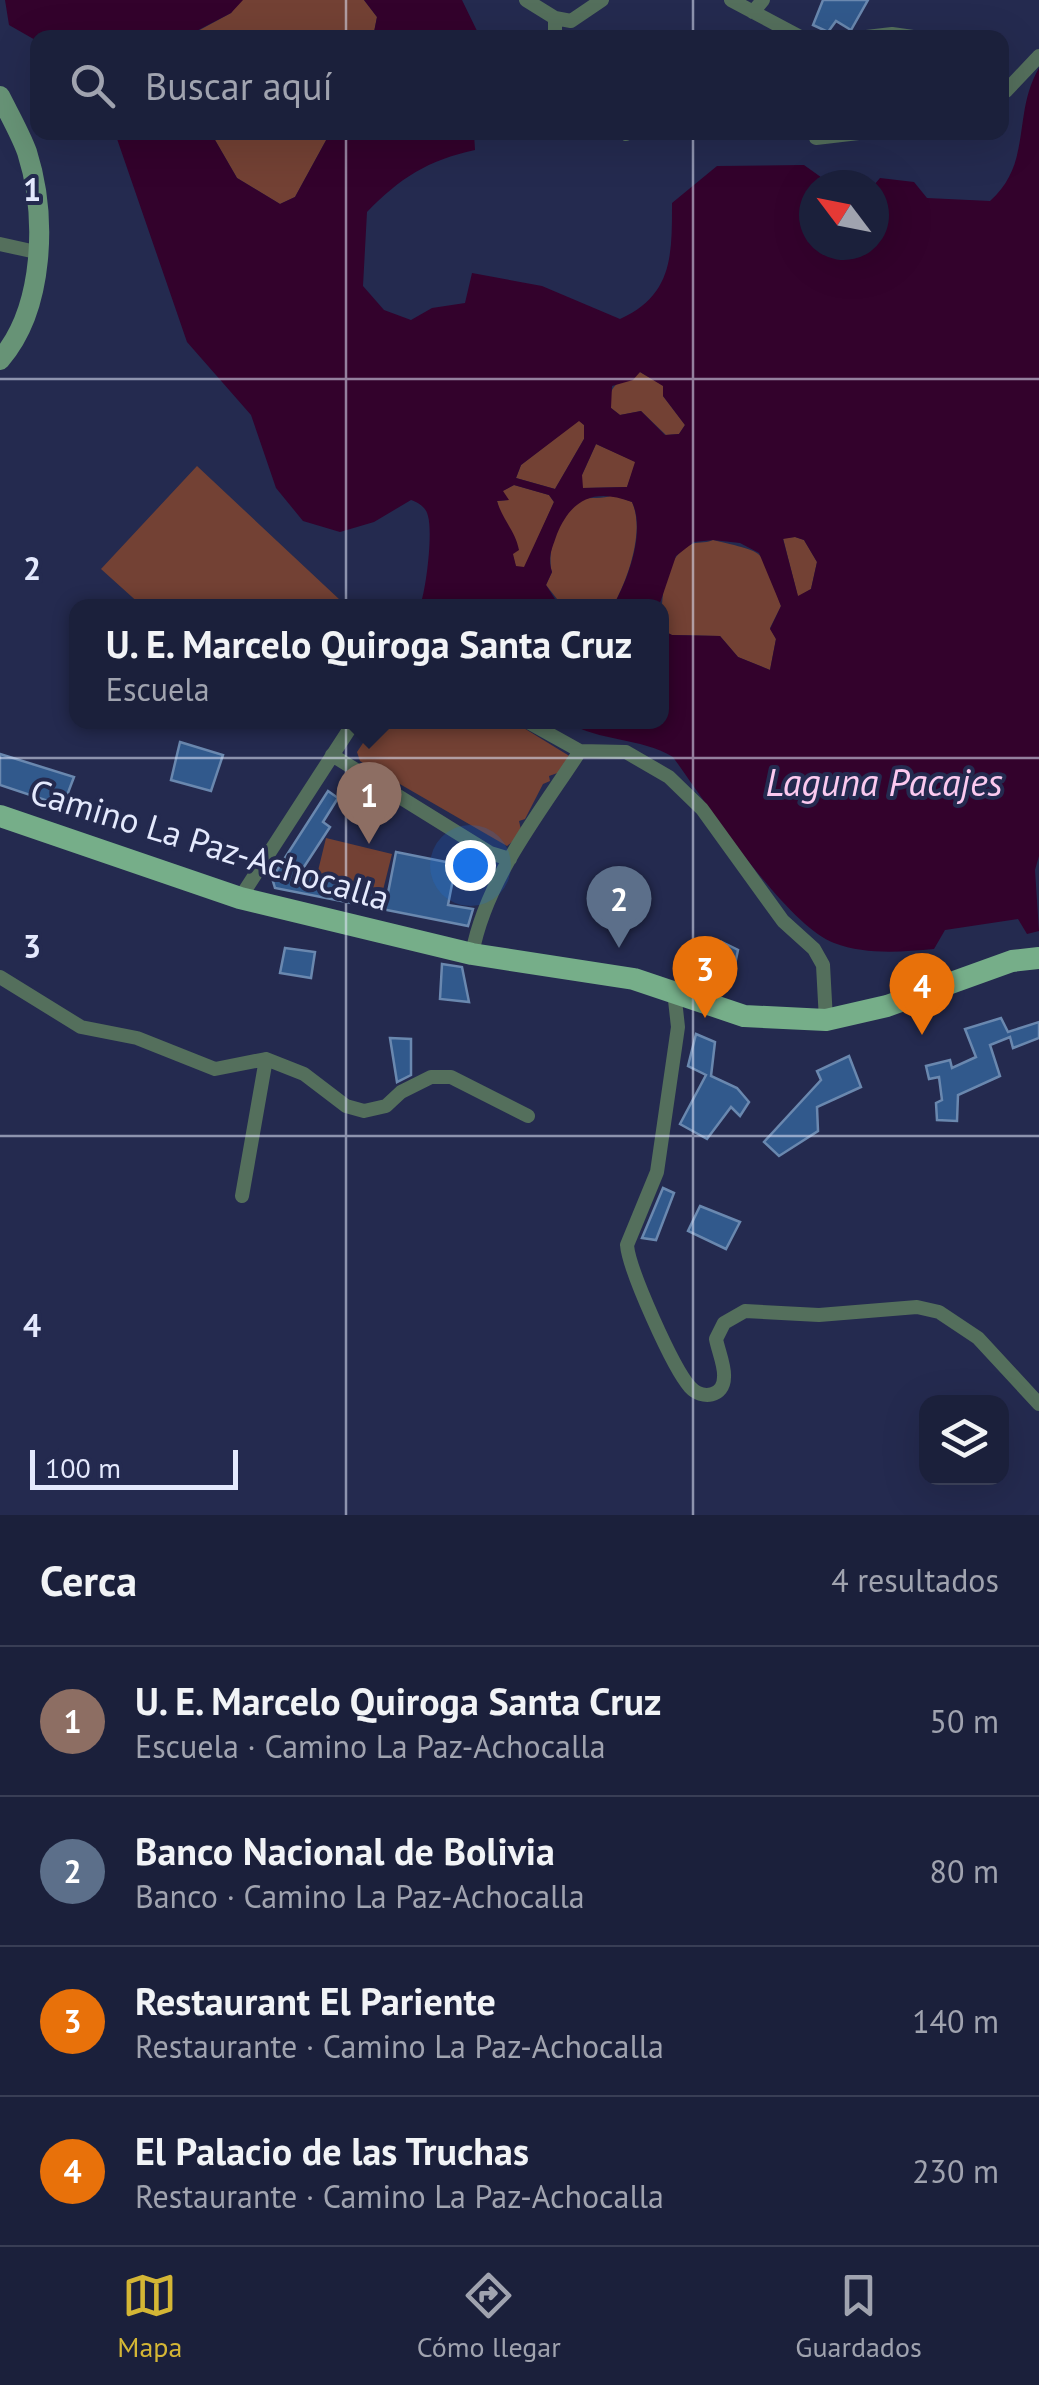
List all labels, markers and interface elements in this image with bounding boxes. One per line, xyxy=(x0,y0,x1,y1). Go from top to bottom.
search box xyxy=(30,30,1009,140)
icon: search xyxy=(65,58,120,113)
text: Buscar aquí xyxy=(145,61,333,110)
text: 1 xyxy=(23,168,41,210)
north arrow xyxy=(799,170,889,260)
text: 2 xyxy=(23,547,41,589)
popup xyxy=(69,599,669,729)
text: U. E. Marcelo Quiroga Santa Cruz xyxy=(106,619,632,668)
text: Escuela xyxy=(106,668,210,710)
water label: Laguna Pacajes xyxy=(765,757,1003,806)
pin: 1 xyxy=(336,762,402,844)
street label: Camino La Paz-Achocalla xyxy=(25,767,395,921)
your location xyxy=(445,840,496,891)
pin: 2 xyxy=(586,866,652,948)
text: 3 xyxy=(23,925,41,967)
pin: 3 xyxy=(672,936,738,1018)
pin: 4 xyxy=(890,952,954,1035)
text: 4 xyxy=(23,1304,41,1346)
map controls xyxy=(919,1395,1009,1485)
button: layers xyxy=(919,1395,1009,1485)
scale bar xyxy=(30,1445,238,1490)
text: 100 m xyxy=(45,1449,121,1486)
text: Cerca xyxy=(40,1553,137,1608)
text: 4 resultados xyxy=(831,1559,999,1601)
text: U. E. Marcelo Quiroga Santa Cruz xyxy=(135,1676,661,1725)
text: 1 xyxy=(63,1700,82,1742)
text: 50 m xyxy=(930,1700,999,1742)
text: Escuela · Camino La Paz-Achocalla xyxy=(135,1725,606,1767)
text: Banco Nacional de Bolivia xyxy=(135,1826,555,1875)
text: 2 xyxy=(63,1850,82,1892)
text: 80 m xyxy=(930,1850,999,1892)
text: Banco · Camino La Paz-Achocalla xyxy=(135,1875,585,1917)
text: Restaurant El Pariente xyxy=(135,1976,496,2025)
text: 3 xyxy=(63,2000,82,2042)
text: 140 m xyxy=(912,2000,999,2042)
text: Restaurante · Camino La Paz-Achocalla xyxy=(135,2025,664,2067)
text: El Palacio de las Truchas xyxy=(135,2126,529,2175)
text: 4 xyxy=(63,2150,82,2192)
text: 230 m xyxy=(912,2150,999,2192)
text: Restaurante · Camino La Paz-Achocalla xyxy=(135,2175,664,2217)
tab: Mapa xyxy=(117,2268,182,2365)
tab: Cómo llegar xyxy=(417,2268,561,2365)
tab: Guardados xyxy=(795,2268,922,2365)

